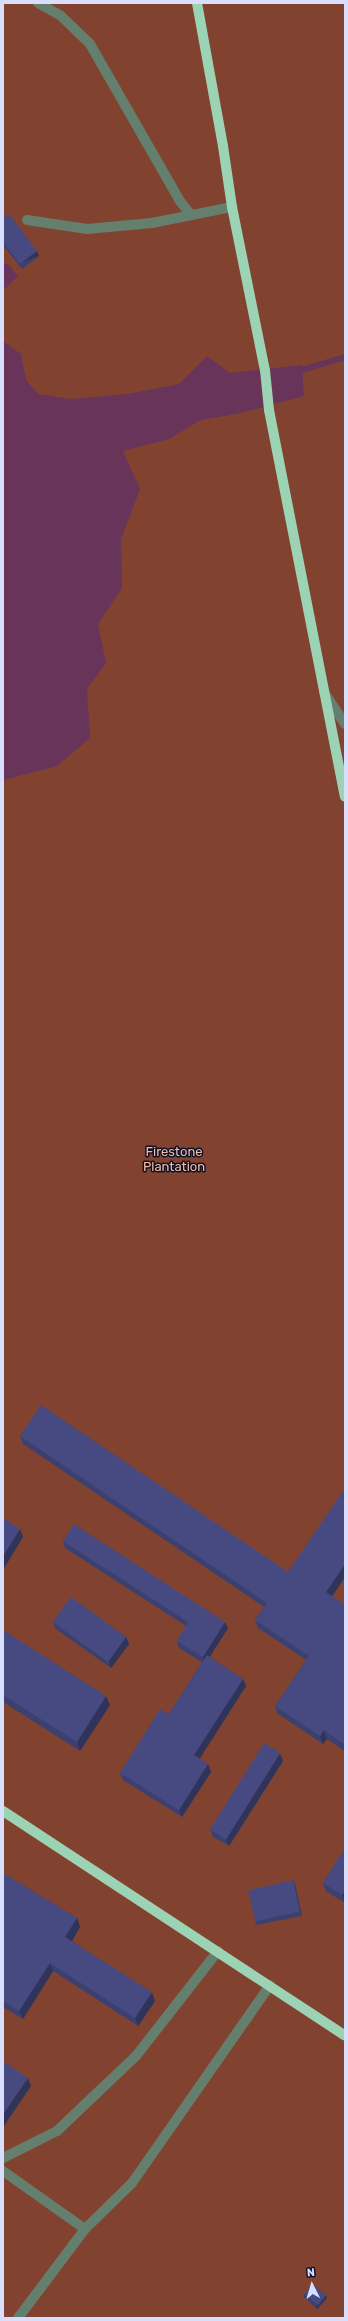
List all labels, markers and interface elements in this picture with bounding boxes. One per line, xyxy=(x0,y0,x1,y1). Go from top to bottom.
park label: Firestone Plantation xyxy=(143,1145,205,1176)
north arrow xyxy=(292,2265,332,2305)
text: N xyxy=(306,2266,315,2279)

